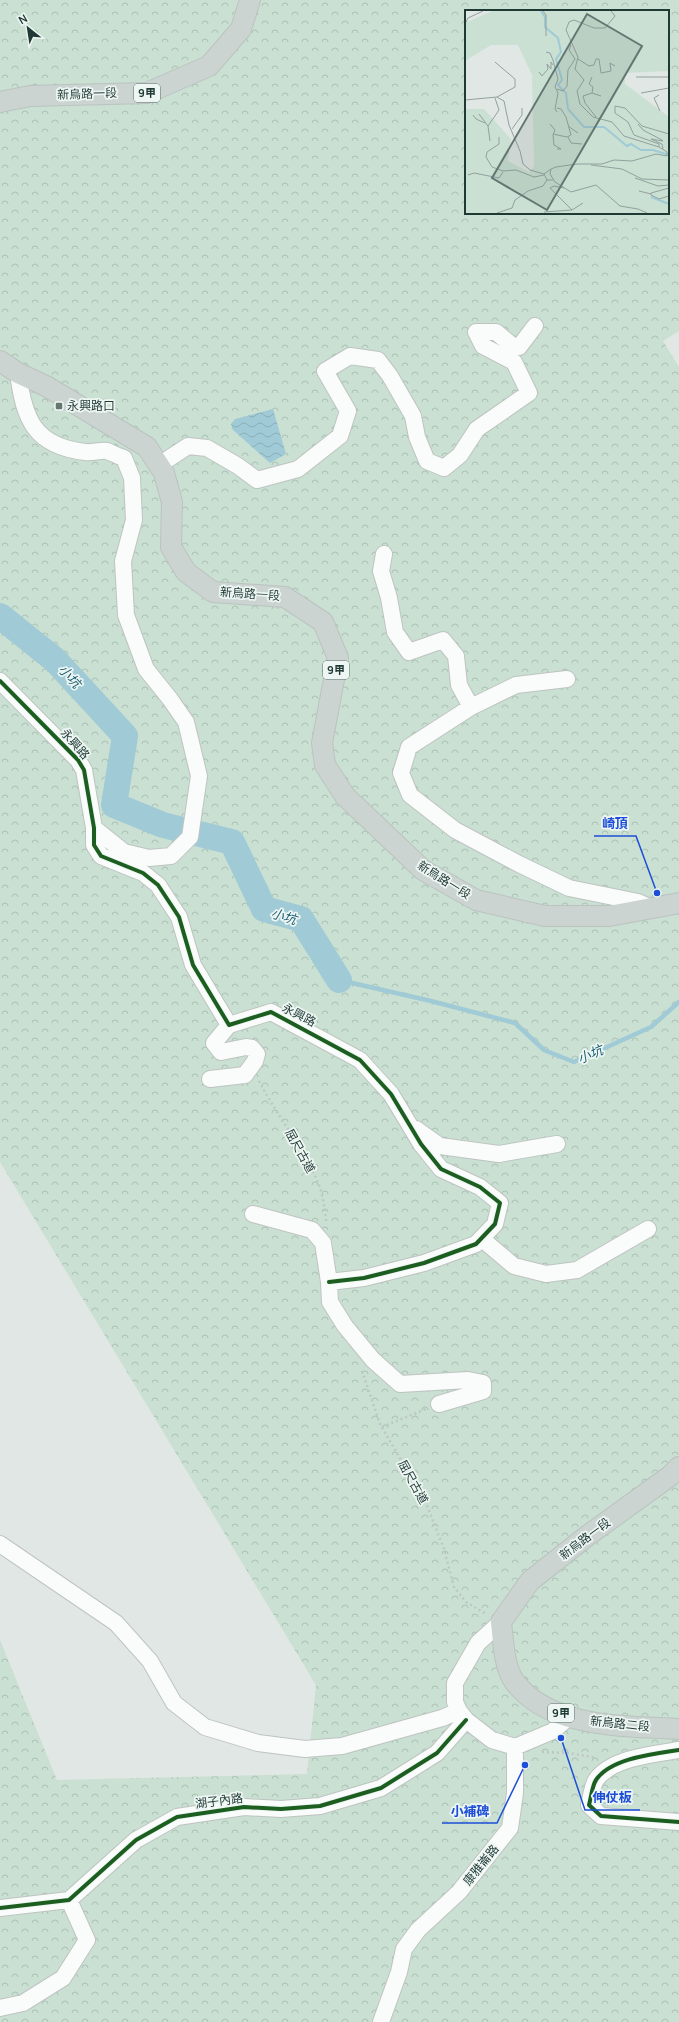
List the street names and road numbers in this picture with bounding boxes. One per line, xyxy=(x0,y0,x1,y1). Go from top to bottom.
street label: 新烏路一段 xyxy=(57,84,117,103)
road number: 9甲 xyxy=(134,84,160,102)
street label: 新烏路一段 xyxy=(220,583,281,604)
road number: 9甲 xyxy=(323,661,349,679)
street label: 永興路 xyxy=(57,725,94,763)
street label: 新烏路一段 xyxy=(414,856,474,903)
street label: 永興路 xyxy=(279,999,319,1030)
street label: 屈尺古道 xyxy=(281,1126,320,1176)
street label: 屈尺古道 xyxy=(394,1457,433,1507)
street label: 新烏路一段 xyxy=(556,1514,614,1563)
road number: 9甲 xyxy=(548,1704,574,1722)
street label: 新烏路二段 xyxy=(589,1712,651,1735)
street label: 湖子內路 xyxy=(194,1789,244,1812)
street label: 康雅崙路 xyxy=(459,1841,502,1889)

